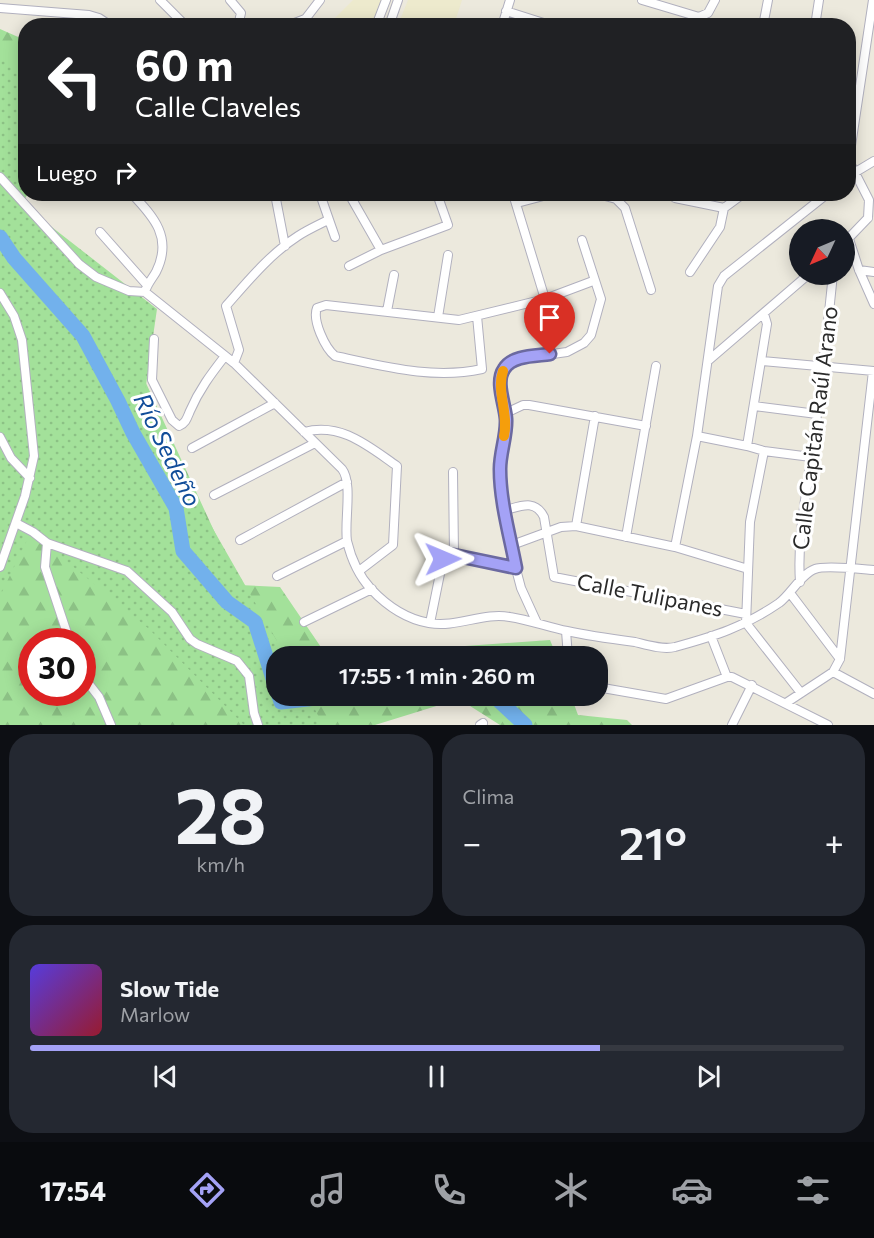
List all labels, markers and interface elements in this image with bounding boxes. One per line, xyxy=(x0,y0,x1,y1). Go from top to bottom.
text: 60 m xyxy=(135,38,234,90)
icon: left xyxy=(36,42,114,120)
text: Calle Claveles xyxy=(135,90,301,123)
icon: right xyxy=(109,156,142,189)
text: Luego xyxy=(36,159,97,186)
north arrow xyxy=(789,219,855,285)
map controls xyxy=(789,219,855,285)
pin xyxy=(524,292,575,354)
icon: arrive xyxy=(533,301,566,334)
street label: Calle Capitán Raúl Arano xyxy=(786,305,843,551)
water label: Río Sedeño xyxy=(128,388,208,511)
position arrow xyxy=(411,527,475,591)
street label: Calle Tulipanes xyxy=(575,567,725,622)
speed limit sign: 30 xyxy=(18,628,96,706)
text: 17:55 · 1 min · 260 m xyxy=(339,662,535,689)
text: 28 xyxy=(175,765,267,860)
text: Clima xyxy=(463,784,514,808)
text: 21° xyxy=(619,814,687,869)
text: − xyxy=(463,821,481,862)
text: + xyxy=(825,821,844,862)
text: km/h xyxy=(196,852,245,876)
text: Slow Tide xyxy=(120,975,219,1002)
text: Marlow xyxy=(120,1002,190,1026)
icon: previous xyxy=(149,1060,182,1093)
icon: pause xyxy=(420,1060,453,1093)
icon: next xyxy=(692,1060,725,1093)
icon: directions xyxy=(186,1169,228,1211)
icon: music xyxy=(307,1169,349,1211)
icon: phone xyxy=(428,1169,470,1211)
icon: climate xyxy=(550,1169,592,1211)
icon: car xyxy=(671,1169,713,1211)
icon: filters xyxy=(792,1169,834,1211)
text: 17:54 xyxy=(40,1174,106,1207)

